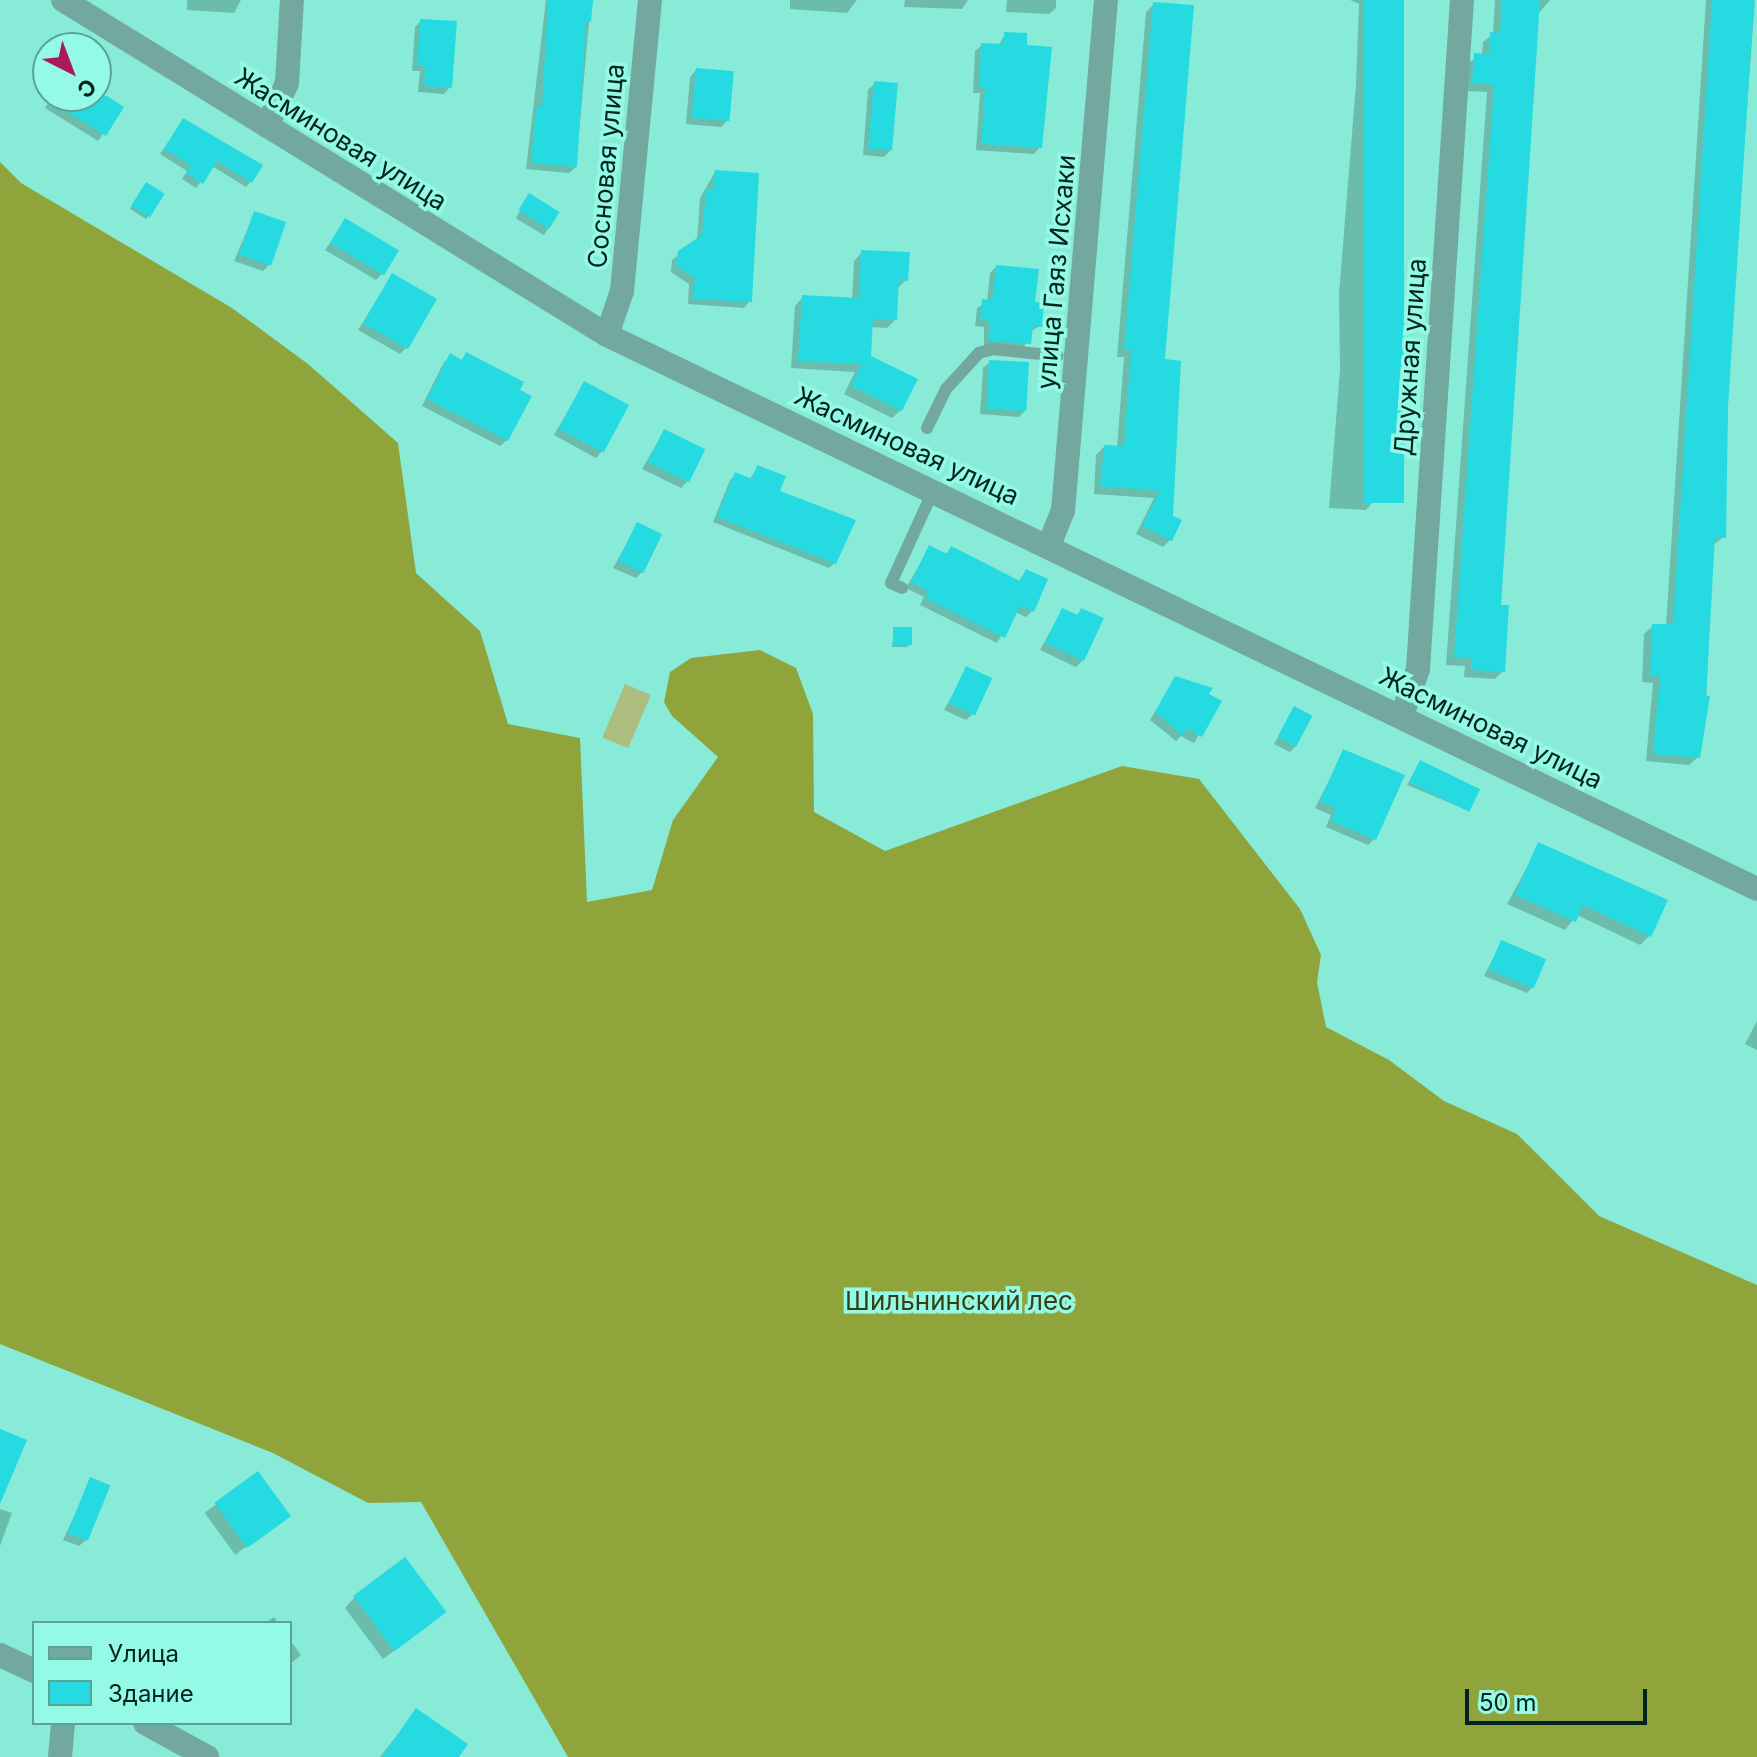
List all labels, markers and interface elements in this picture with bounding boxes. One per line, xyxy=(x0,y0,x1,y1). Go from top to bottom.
north arrow xyxy=(32,32,112,112)
street label: Жасминовая улица xyxy=(229,61,453,217)
street label: Сосновая улица xyxy=(582,62,630,270)
text: С xyxy=(72,73,101,103)
street label: улица Гаяз Исхаки xyxy=(1030,153,1082,391)
street label: Дружная улица xyxy=(1388,257,1432,457)
street label: Жасминовая улица xyxy=(790,380,1024,512)
street label: Жасминовая улица xyxy=(1374,660,1608,796)
park label: Шильнинский лес xyxy=(845,1285,1073,1317)
legend xyxy=(32,1621,292,1725)
text: Улица xyxy=(108,1639,179,1668)
scale bar xyxy=(1469,1673,1651,1723)
text: Здание xyxy=(108,1679,194,1708)
text: 50 m xyxy=(1479,1688,1537,1717)

